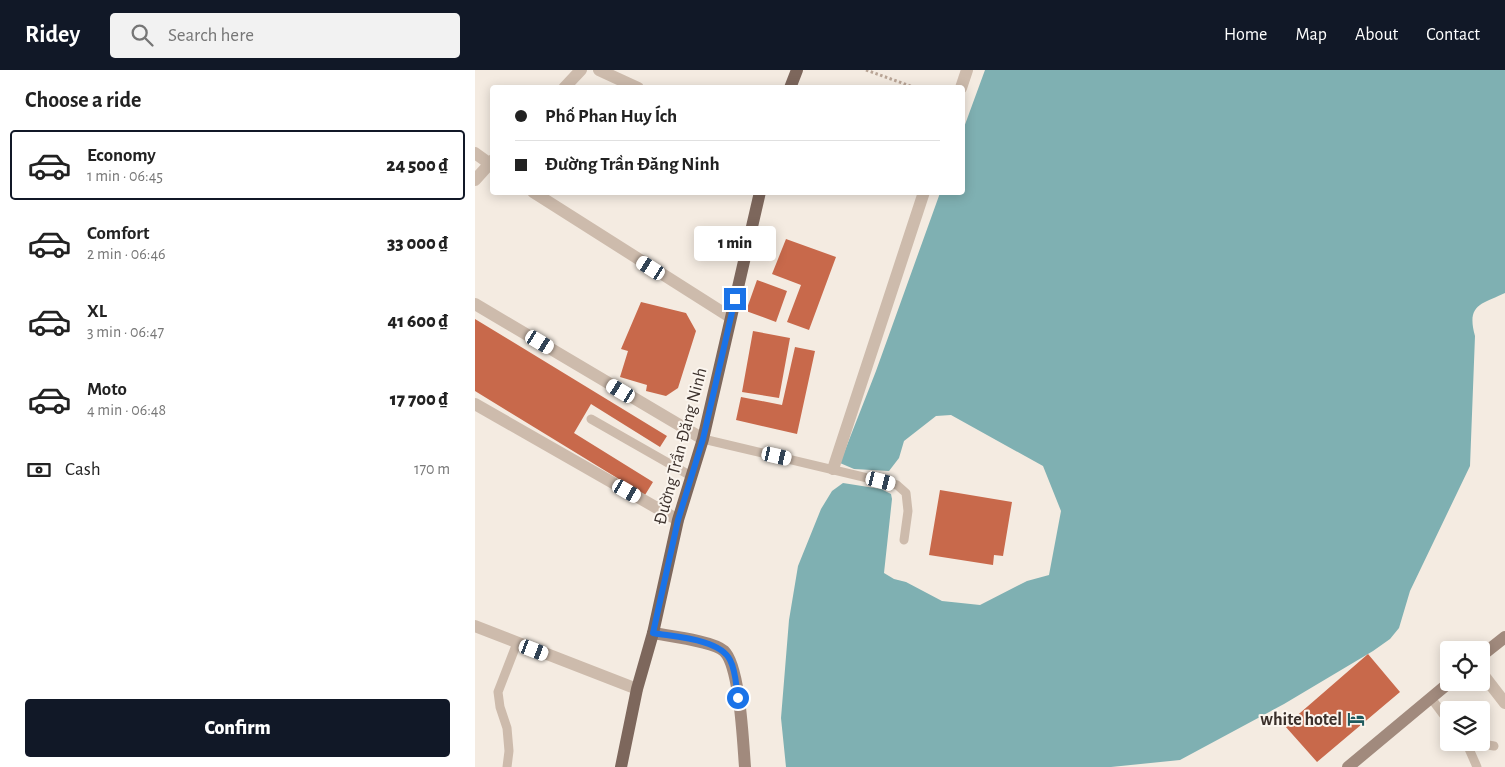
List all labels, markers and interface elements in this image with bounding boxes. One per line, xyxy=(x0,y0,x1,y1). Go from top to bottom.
search box xyxy=(110,13,460,58)
icon: search xyxy=(128,21,156,49)
text: Ridey xyxy=(25,23,80,47)
text: Search here xyxy=(168,26,254,45)
text: Home xyxy=(1224,26,1267,44)
text: Map xyxy=(1295,26,1327,44)
text: About xyxy=(1355,26,1398,44)
text: Contact xyxy=(1426,26,1480,44)
text: Choose a ride xyxy=(25,89,141,111)
text: Phố Phan Huy Ích xyxy=(545,107,677,126)
icon: car xyxy=(27,143,72,188)
text: Economy xyxy=(87,146,156,165)
text: Đường Trần Đăng Ninh xyxy=(545,155,720,174)
text: 24 500 ₫ xyxy=(386,156,448,175)
text: 1 min · 06:45 xyxy=(87,168,163,184)
icon: car xyxy=(27,221,72,266)
text: Comfort xyxy=(87,224,149,243)
callout: 1 min xyxy=(694,226,776,262)
text: 33 000 ₫ xyxy=(387,234,448,253)
text: 1 min xyxy=(718,235,752,251)
text: 2 min · 06:46 xyxy=(87,246,166,262)
car xyxy=(634,254,667,282)
route end xyxy=(724,288,746,310)
icon: car xyxy=(27,299,72,344)
text: XL xyxy=(87,302,107,321)
text: 41 600 ₫ xyxy=(387,312,448,331)
text: 3 min · 06:47 xyxy=(87,324,164,340)
car xyxy=(523,328,556,356)
street label: Đường Trần Đăng Ninh xyxy=(650,366,711,527)
icon: car xyxy=(27,377,72,422)
car xyxy=(604,377,637,405)
text: Moto xyxy=(87,380,127,399)
text: 17 700 ₫ xyxy=(390,390,448,409)
text: 4 min · 06:48 xyxy=(87,402,166,418)
car xyxy=(760,445,793,467)
icon: cash xyxy=(25,456,53,484)
text: Cash xyxy=(65,460,101,479)
text: 170 m xyxy=(414,461,450,477)
car xyxy=(864,470,897,492)
car xyxy=(610,477,643,505)
car xyxy=(517,638,550,662)
map controls xyxy=(1440,641,1490,751)
button: locate xyxy=(1440,641,1490,691)
route start xyxy=(727,687,749,709)
button: Confirm xyxy=(25,699,450,757)
button: layers xyxy=(1440,701,1490,751)
hotel icon: white hotel xyxy=(1346,709,1366,729)
place label: white hotel xyxy=(1260,711,1342,729)

